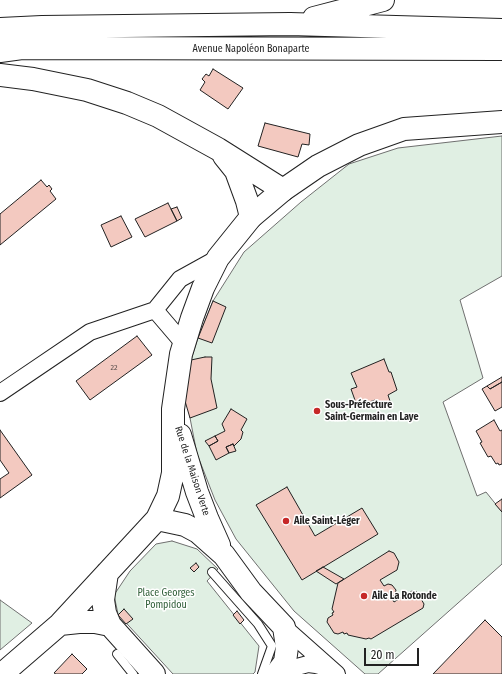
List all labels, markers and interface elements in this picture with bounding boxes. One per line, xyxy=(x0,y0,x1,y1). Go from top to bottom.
street label: Avenue Napoléon Bonaparte xyxy=(193,43,309,55)
house number: 22 xyxy=(110,363,118,373)
place label: Sous-Préfecture Saint-Germain en Laye xyxy=(325,399,419,422)
marker: Sous-Préfecture Saint-Germain en Laye xyxy=(312,406,322,416)
street label: Rue de la Maison Verte xyxy=(172,425,212,517)
place label: Aile Saint-Léger xyxy=(294,515,360,527)
marker: Aile Saint-Léger xyxy=(281,516,291,526)
park label: Place Georges Pompidou xyxy=(137,587,195,610)
place label: Aile La Rotonde xyxy=(372,590,437,602)
marker: Aile La Rotonde xyxy=(359,591,369,601)
scale bar xyxy=(366,640,421,666)
text: 20 m xyxy=(371,648,395,662)

